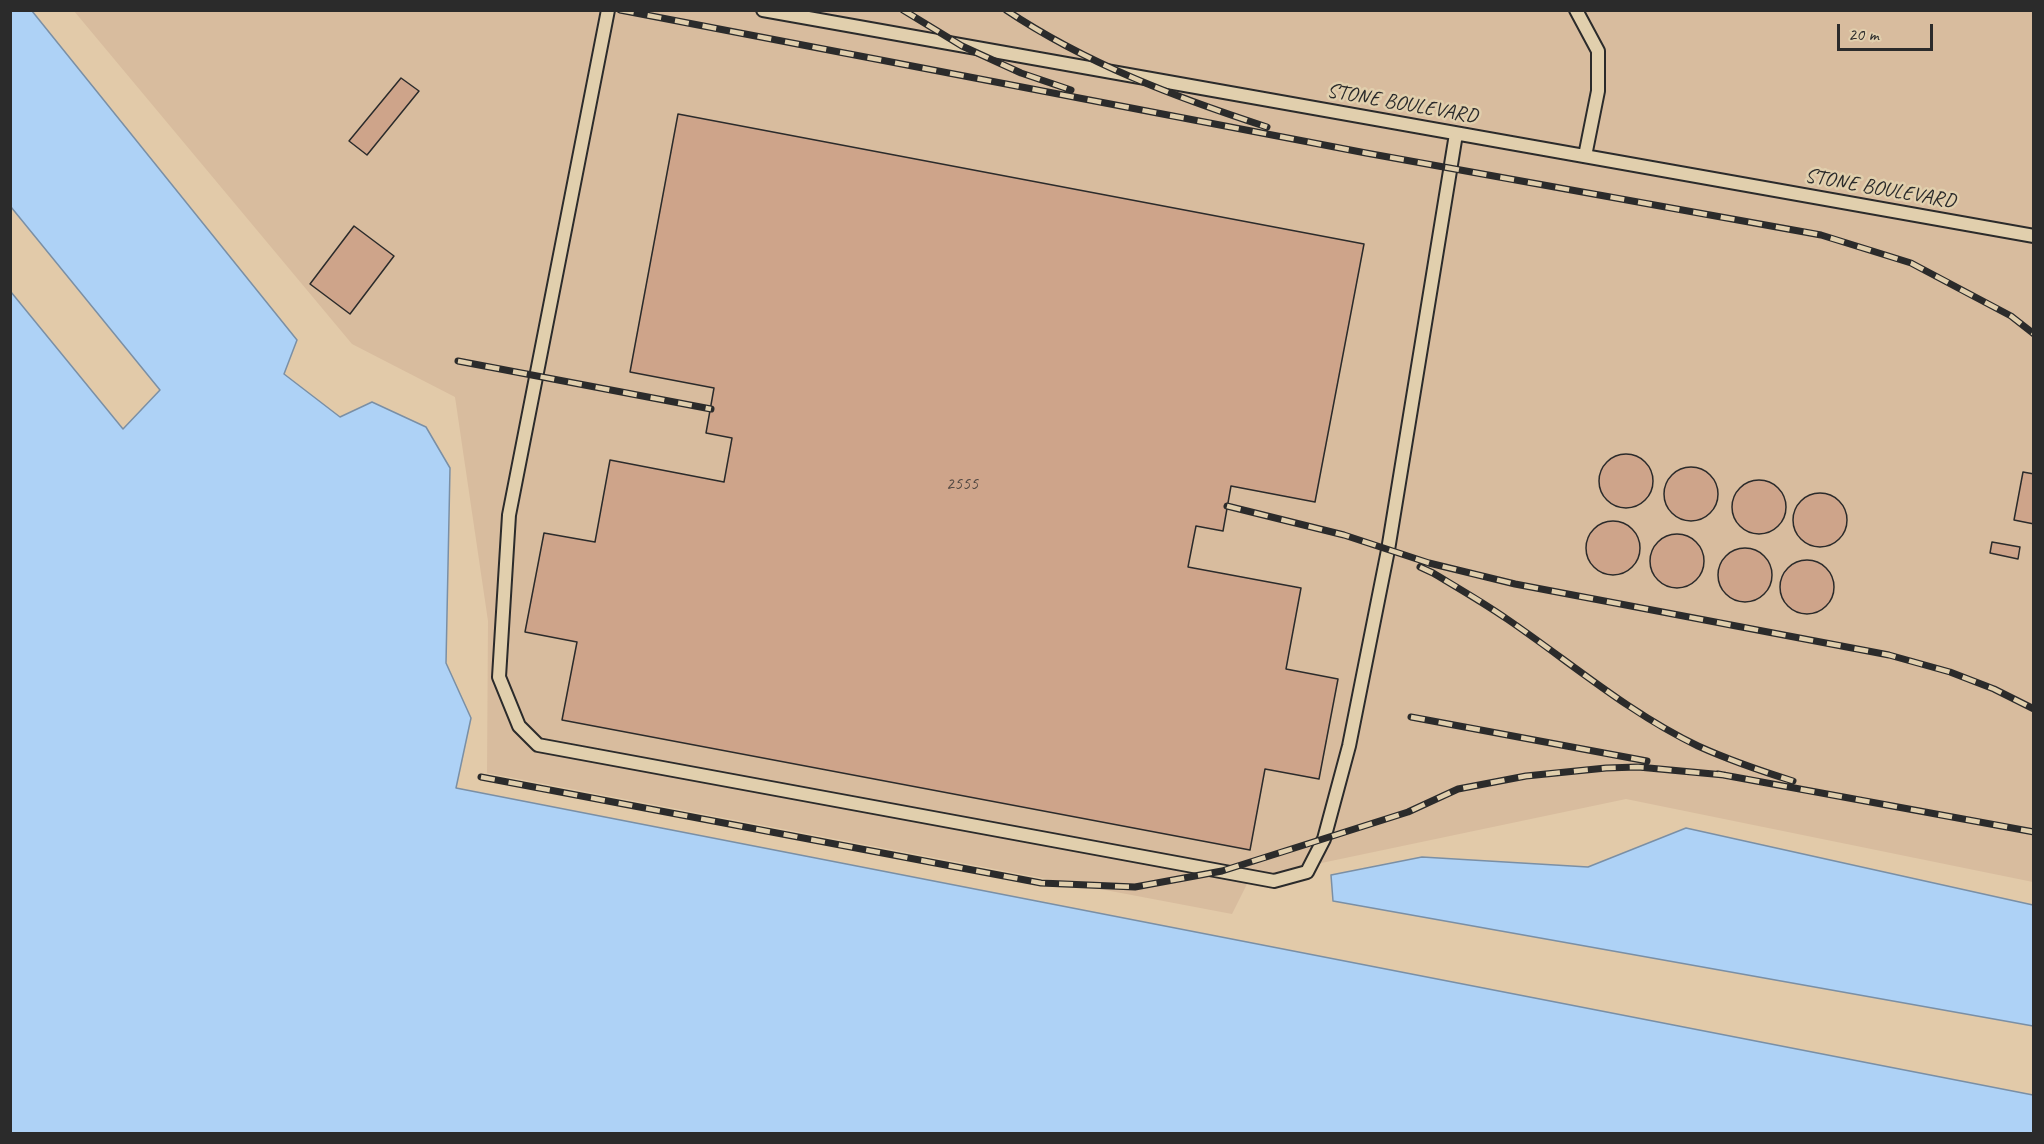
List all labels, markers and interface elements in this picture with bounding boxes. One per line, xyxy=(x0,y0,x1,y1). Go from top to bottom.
scale bar xyxy=(1840,12,1936,50)
text: 20 m xyxy=(1848,23,1879,45)
street label: STONE BOULEVARD xyxy=(1325,78,1479,130)
street label: STONE BOULEVARD xyxy=(1803,163,1957,215)
house number: 2555 xyxy=(946,473,978,495)

